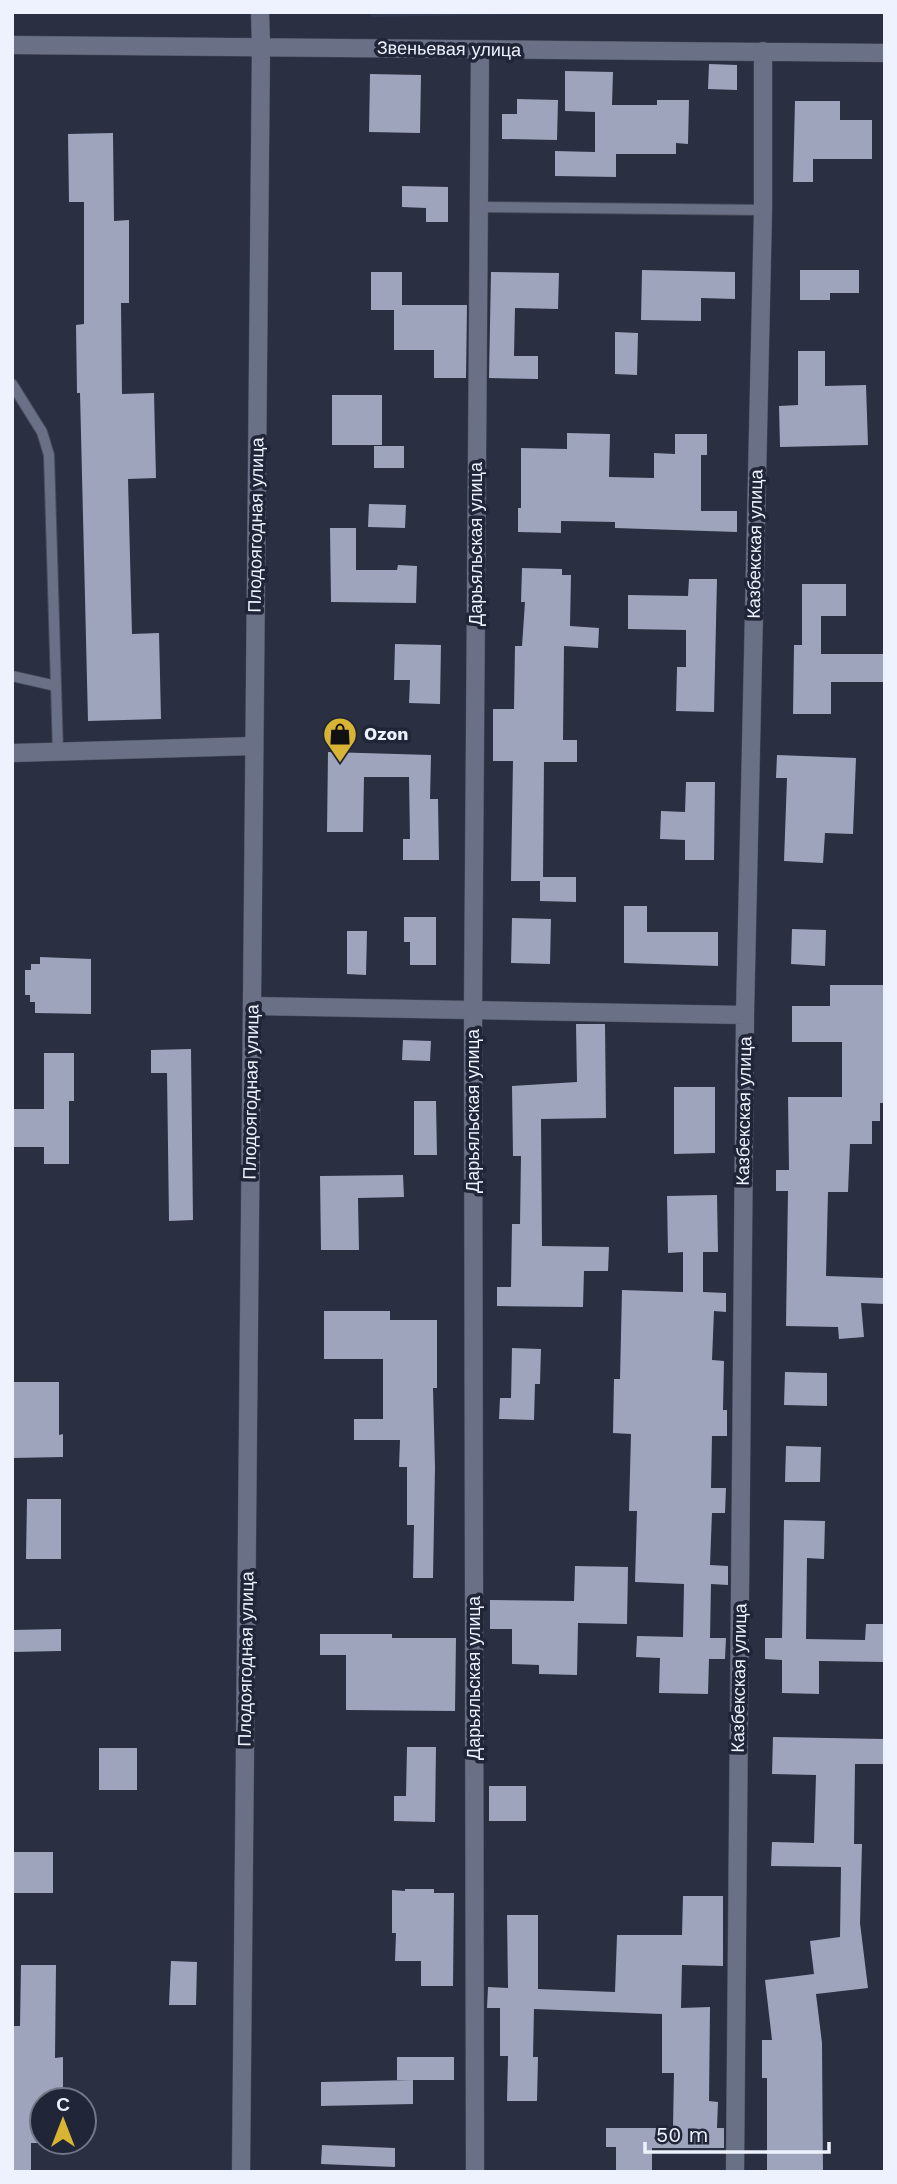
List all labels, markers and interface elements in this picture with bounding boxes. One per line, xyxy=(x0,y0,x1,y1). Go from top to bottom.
street label: Звеньевая улица xyxy=(377,37,522,60)
street label: Плодоягодная улица xyxy=(243,436,268,613)
street label: Дарьяльская улица xyxy=(465,461,486,626)
street label: Казбекская улица xyxy=(743,468,766,619)
shop icon: Ozon xyxy=(321,715,359,764)
place label: Ozon xyxy=(364,723,408,744)
street label: Плодоягодная улица xyxy=(238,1003,263,1180)
street label: Дарьяльская улица xyxy=(462,1028,483,1193)
street label: Казбекская улица xyxy=(732,1035,755,1186)
street label: Плодоягодная улица xyxy=(233,1570,258,1747)
street label: Дарьяльская улица xyxy=(463,1595,484,1760)
street label: Казбекская улица xyxy=(727,1602,750,1753)
north arrow xyxy=(28,2086,98,2156)
text: С xyxy=(56,2093,70,2116)
scale bar xyxy=(645,2110,829,2154)
text: 50 m xyxy=(656,2122,708,2147)

